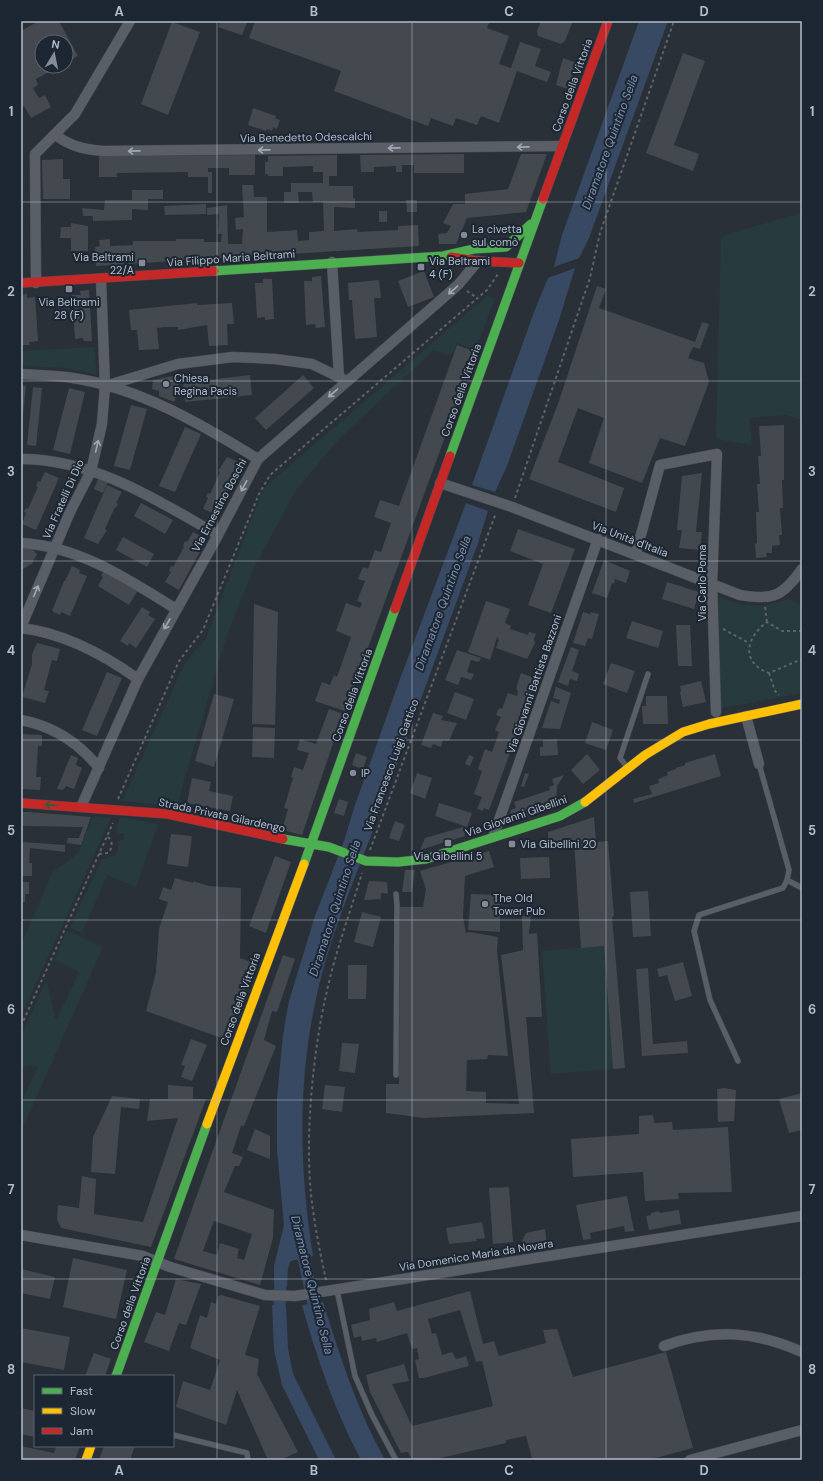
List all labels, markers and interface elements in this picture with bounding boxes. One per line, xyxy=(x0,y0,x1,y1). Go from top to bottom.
text: A xyxy=(114,3,124,20)
text: B xyxy=(310,3,318,20)
text: C xyxy=(504,3,514,20)
text: D xyxy=(699,3,709,20)
north arrow xyxy=(34,34,74,74)
text: N xyxy=(51,37,61,52)
street label: Corso della Vittoria xyxy=(549,37,595,133)
water label: Diramatore Quintino Sella xyxy=(578,72,642,212)
text: 1 xyxy=(9,103,13,120)
text: 1 xyxy=(810,103,814,120)
street label: Via Benedetto Odescalchi xyxy=(240,129,372,145)
one-way arrow xyxy=(517,143,530,150)
one-way arrow xyxy=(388,144,401,152)
one-way arrow xyxy=(258,146,271,153)
one-way arrow xyxy=(128,147,141,155)
place label: La civetta sul comò xyxy=(472,222,522,249)
marker: La civetta sul comò xyxy=(459,230,469,240)
street label: Via Filippo Maria Beltrami xyxy=(166,247,296,269)
place label: Via Beltrami 22/A xyxy=(73,250,134,277)
place label: Via Beltrami 4 (F) xyxy=(429,254,490,281)
marker: Via Beltrami 22/A xyxy=(137,258,147,268)
marker: Via Beltrami 4 (F) xyxy=(416,262,426,272)
text: 2 xyxy=(7,283,15,300)
text: 2 xyxy=(808,283,816,300)
marker: Via Beltrami 28 (F) xyxy=(64,284,74,294)
one-way arrow xyxy=(448,286,458,295)
place label: Via Beltrami 28 (F) xyxy=(38,295,100,322)
street label: Corso della Vittoria xyxy=(438,342,484,438)
place label: Chiesa Regina Pacis xyxy=(174,371,237,398)
marker: Chiesa Regina Pacis xyxy=(161,379,171,389)
one-way arrow xyxy=(328,389,339,398)
one-way arrow xyxy=(93,440,101,453)
street label: Via Ernestino Boschi xyxy=(188,456,250,554)
street label: Via Fratelli Di Dio xyxy=(39,457,87,541)
text: 3 xyxy=(7,463,15,480)
text: 3 xyxy=(808,463,816,480)
one-way arrow xyxy=(240,479,247,491)
street label: Via Unità d'Italia xyxy=(590,518,670,560)
water label: Diramatore Quintino Sella xyxy=(411,533,475,673)
street label: Via Carlo Poma xyxy=(695,544,709,622)
one-way arrow xyxy=(33,586,41,598)
street label: Via Giovanni Battista Bazzoni xyxy=(504,613,564,755)
one-way arrow xyxy=(163,618,171,630)
text: 4 xyxy=(7,642,15,659)
text: 4 xyxy=(808,642,816,659)
street label: Corso della Vittoria xyxy=(329,647,375,743)
street label: Via Francesco Luigi Gattico xyxy=(361,697,421,833)
place label: IP xyxy=(361,766,370,780)
marker: IP xyxy=(348,768,358,778)
street label: Via Giovanni Gibellini xyxy=(463,792,569,840)
street label: Strada Privata Gilardengo xyxy=(157,795,287,835)
one-way arrow xyxy=(45,802,58,809)
text: 5 xyxy=(7,822,15,839)
text: 5 xyxy=(808,822,816,839)
water label: Diramatore Quintino Sella xyxy=(305,837,365,978)
place label: Via Gibellini 20 xyxy=(520,837,596,851)
marker: Via Gibellini 5 xyxy=(443,838,453,848)
marker: Via Gibellini 20 xyxy=(507,839,517,849)
place label: Via Gibellini 5 xyxy=(413,849,483,863)
place label: The Old Tower Pub xyxy=(493,891,546,918)
marker: The Old Tower Pub xyxy=(480,899,490,909)
street label: Corso della Vittoria xyxy=(217,951,263,1047)
text: 6 xyxy=(7,1001,15,1018)
text: 6 xyxy=(808,1001,816,1018)
text: 7 xyxy=(8,1181,15,1198)
text: 7 xyxy=(809,1181,816,1198)
water label: Diramatore Quintino Sella xyxy=(287,1214,337,1356)
street label: Via Domenico Maria da Novara xyxy=(398,1236,554,1274)
street label: Corso della Vittoria xyxy=(107,1255,153,1351)
text: 8 xyxy=(7,1361,15,1378)
text: 8 xyxy=(808,1361,816,1378)
legend xyxy=(34,1375,174,1447)
text: Fast xyxy=(70,1383,93,1399)
text: Slow xyxy=(70,1403,96,1419)
text: Jam xyxy=(70,1423,93,1439)
text: A xyxy=(114,1462,124,1479)
text: B xyxy=(310,1462,318,1479)
text: C xyxy=(504,1462,514,1479)
text: D xyxy=(699,1462,709,1479)

